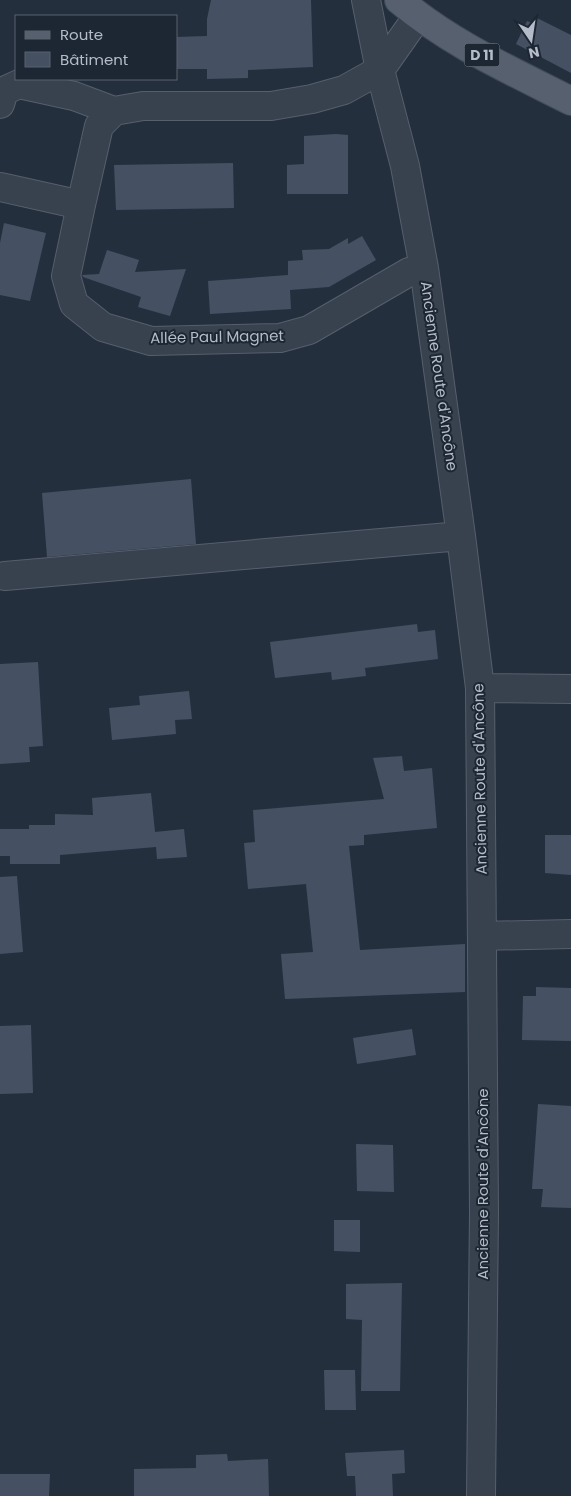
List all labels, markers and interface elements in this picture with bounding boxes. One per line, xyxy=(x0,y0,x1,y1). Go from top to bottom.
legend xyxy=(15,15,178,80)
north arrow xyxy=(506,15,556,65)
text: Route xyxy=(60,24,103,45)
text: N xyxy=(527,42,541,64)
road number: D 11 xyxy=(464,44,500,66)
text: Bâtiment xyxy=(60,49,128,70)
street label: Ancienne Route d'Ancône xyxy=(416,280,463,472)
street label: Allée Paul Magnet xyxy=(150,325,284,348)
street label: Ancienne Route d'Ancône xyxy=(467,683,492,875)
street label: Ancienne Route d'Ancône xyxy=(472,1088,493,1280)

